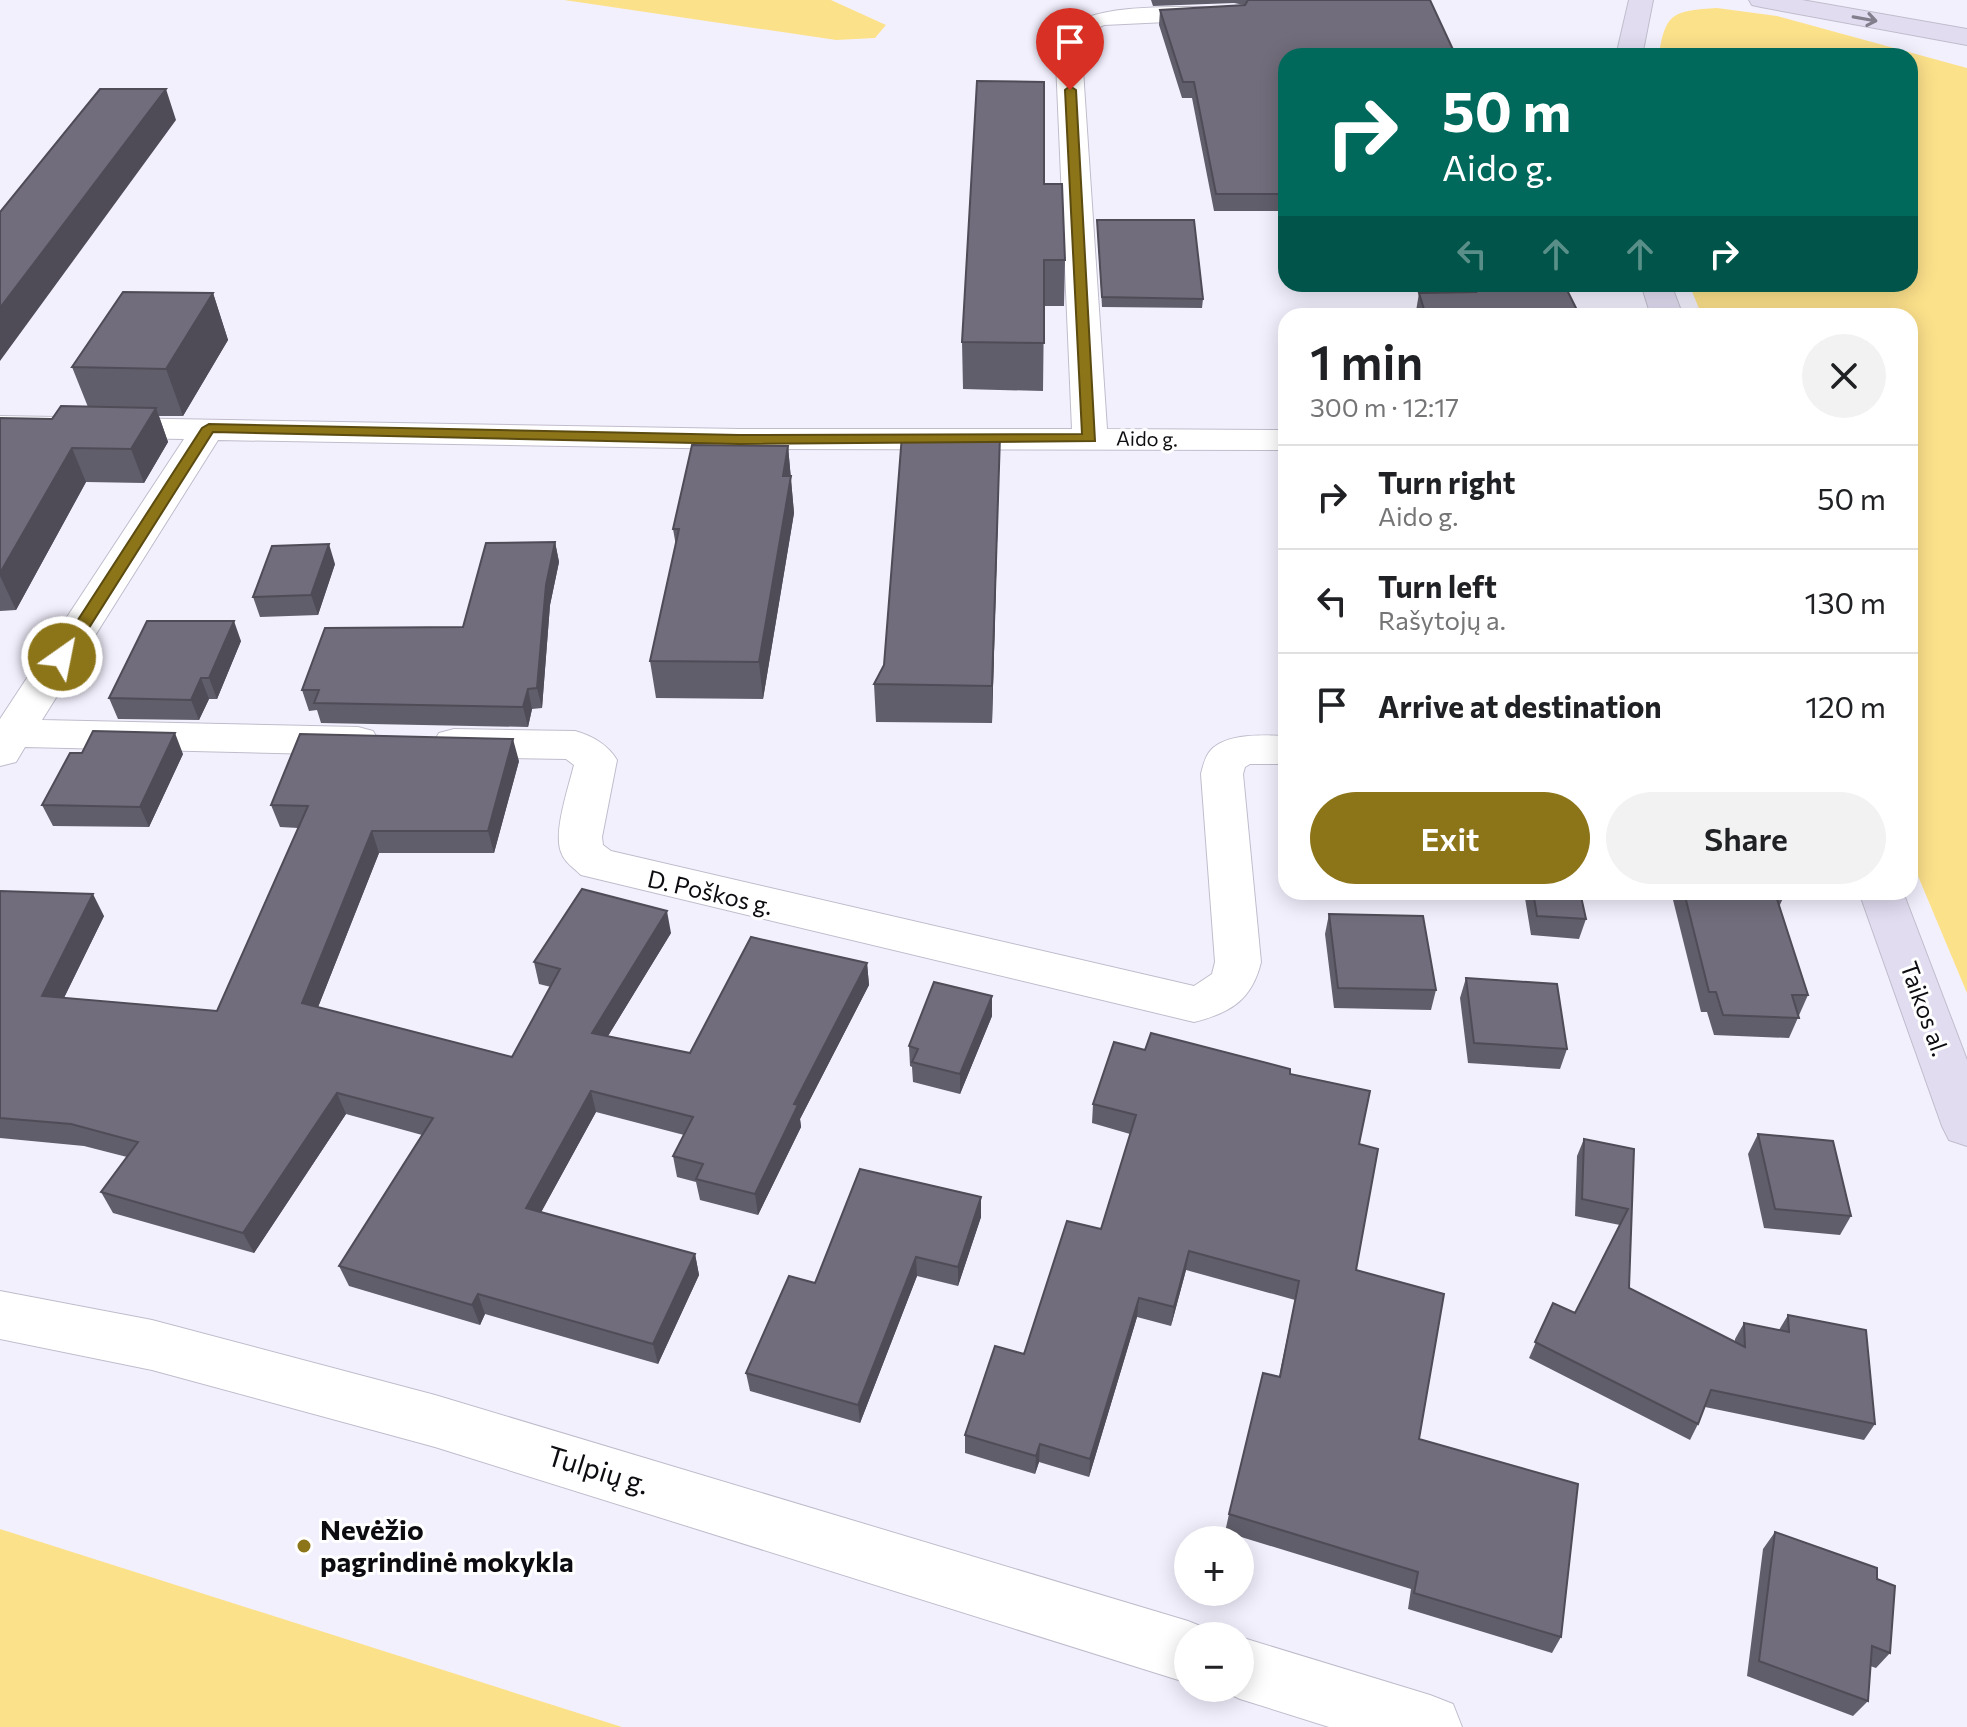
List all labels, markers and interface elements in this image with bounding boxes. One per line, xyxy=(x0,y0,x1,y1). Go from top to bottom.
pin xyxy=(1036,8,1104,90)
one-way arrow xyxy=(1852,12,1877,27)
icon: arrive xyxy=(1048,20,1092,64)
text: 50 m xyxy=(1442,75,1571,144)
icon: right xyxy=(1310,80,1414,184)
text: Aido g. xyxy=(1442,144,1553,188)
icon: left xyxy=(1450,232,1494,276)
icon: ahead xyxy=(1534,232,1578,276)
icon: ahead xyxy=(1618,232,1662,276)
icon: right xyxy=(1702,232,1746,276)
text: 1 min xyxy=(1310,331,1423,390)
button: close xyxy=(1802,334,1886,418)
text: 300 m · 12:17 xyxy=(1310,391,1459,422)
street label: Aido g. xyxy=(1116,425,1178,451)
text: Turn right xyxy=(1378,463,1515,500)
icon: right xyxy=(1310,475,1354,519)
text: 50 m xyxy=(1817,479,1886,516)
text: Aido g. xyxy=(1378,500,1458,531)
text: Turn left xyxy=(1378,567,1497,604)
icon: left xyxy=(1310,579,1354,623)
text: 130 m xyxy=(1805,583,1886,620)
text: Rašytojų a. xyxy=(1378,604,1506,635)
position arrow xyxy=(20,615,104,699)
icon: arrive xyxy=(1310,683,1354,727)
text: Arrive at destination xyxy=(1378,687,1662,724)
text: 120 m xyxy=(1805,687,1886,724)
button: Exit xyxy=(1310,792,1590,884)
button: Share xyxy=(1606,792,1886,884)
street label: D. Poškos g. xyxy=(645,863,776,920)
street label: Taikos al. xyxy=(1895,957,1956,1060)
street label: Tulpių g. xyxy=(543,1437,653,1501)
place label: Nevėžio pagrindinė mokykla xyxy=(320,1512,574,1578)
map controls xyxy=(1174,1526,1254,1702)
button: + xyxy=(1174,1526,1254,1606)
marker: Nevėžio pagrindinė mokykla xyxy=(295,1537,313,1555)
button: − xyxy=(1174,1622,1254,1702)

